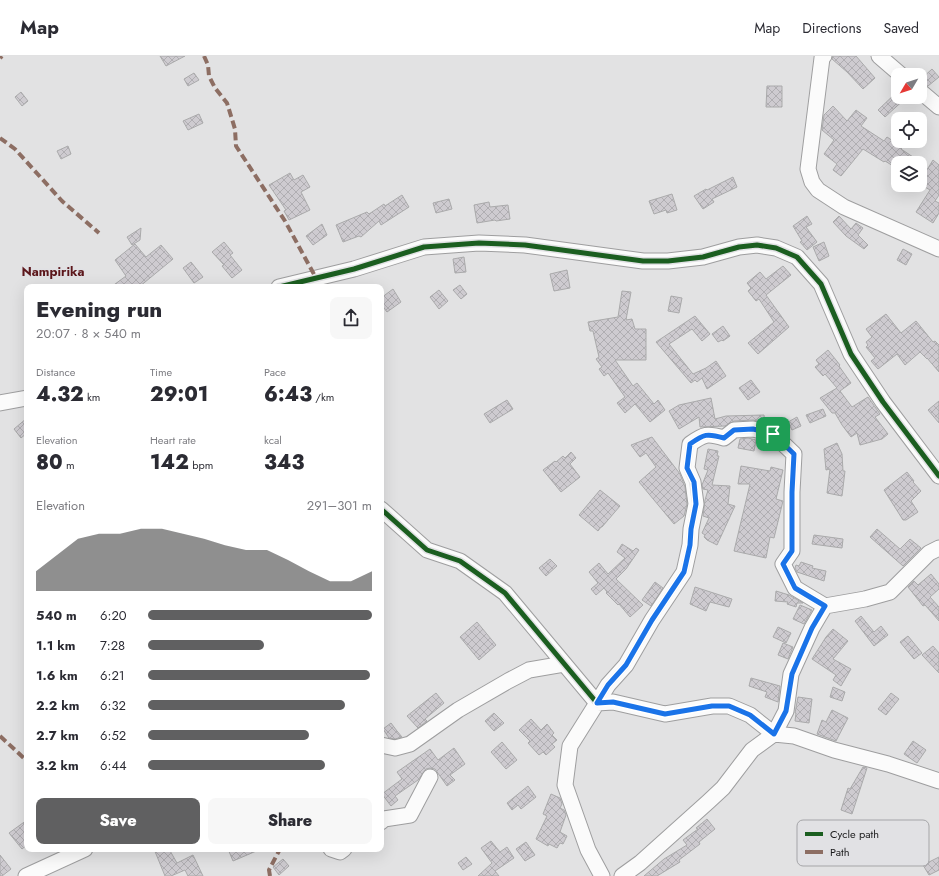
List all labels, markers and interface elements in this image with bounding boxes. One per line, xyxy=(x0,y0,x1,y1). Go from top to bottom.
text: Map xyxy=(20,14,59,41)
text: Map xyxy=(754,18,780,38)
text: Directions xyxy=(802,18,862,38)
text: Saved xyxy=(884,18,919,38)
north arrow xyxy=(891,68,927,104)
map controls xyxy=(891,68,927,192)
button: locate xyxy=(891,112,927,148)
button: layers xyxy=(891,156,927,192)
district label: Nampirika xyxy=(21,262,85,281)
text: Evening run xyxy=(36,293,162,325)
button: share xyxy=(330,297,372,339)
text: 20:07 · 8 × 540 m xyxy=(36,324,141,343)
text: Distance xyxy=(36,364,75,380)
text: Time xyxy=(150,364,172,380)
text: Pace xyxy=(264,364,286,380)
text: 4.32 xyxy=(36,380,84,409)
text: 29:01 xyxy=(150,380,208,409)
text: 6:43 xyxy=(264,380,312,409)
text: km xyxy=(84,389,100,405)
text: /km xyxy=(312,389,334,405)
pin xyxy=(756,417,790,451)
icon: arrive xyxy=(762,423,784,445)
text: Elevation xyxy=(36,432,78,448)
text: Heart rate xyxy=(150,432,196,448)
text: kcal xyxy=(264,432,282,448)
text: 80 xyxy=(36,448,63,477)
text: 142 xyxy=(150,448,189,477)
text: 343 xyxy=(264,448,304,477)
text: m xyxy=(63,457,75,473)
text: bpm xyxy=(189,457,213,473)
text: Elevation xyxy=(36,496,85,515)
text: 291–301 m xyxy=(307,496,372,515)
text: 540 m xyxy=(36,606,77,625)
text: 6:20 xyxy=(100,606,127,625)
text: 1.1 km xyxy=(36,636,75,655)
text: 7:28 xyxy=(100,636,125,655)
text: 1.6 km xyxy=(36,666,78,685)
text: 6:21 xyxy=(100,666,125,685)
text: 2.2 km xyxy=(36,696,79,715)
text: 6:32 xyxy=(100,696,126,715)
text: 2.7 km xyxy=(36,726,79,745)
text: 6:52 xyxy=(100,726,126,745)
text: 3.2 km xyxy=(36,756,79,775)
text: 6:44 xyxy=(100,756,127,775)
button: Save xyxy=(36,798,200,844)
button: Share xyxy=(208,798,372,844)
legend xyxy=(797,820,929,866)
text: Cycle path xyxy=(830,826,879,842)
text: Path xyxy=(830,844,849,860)

